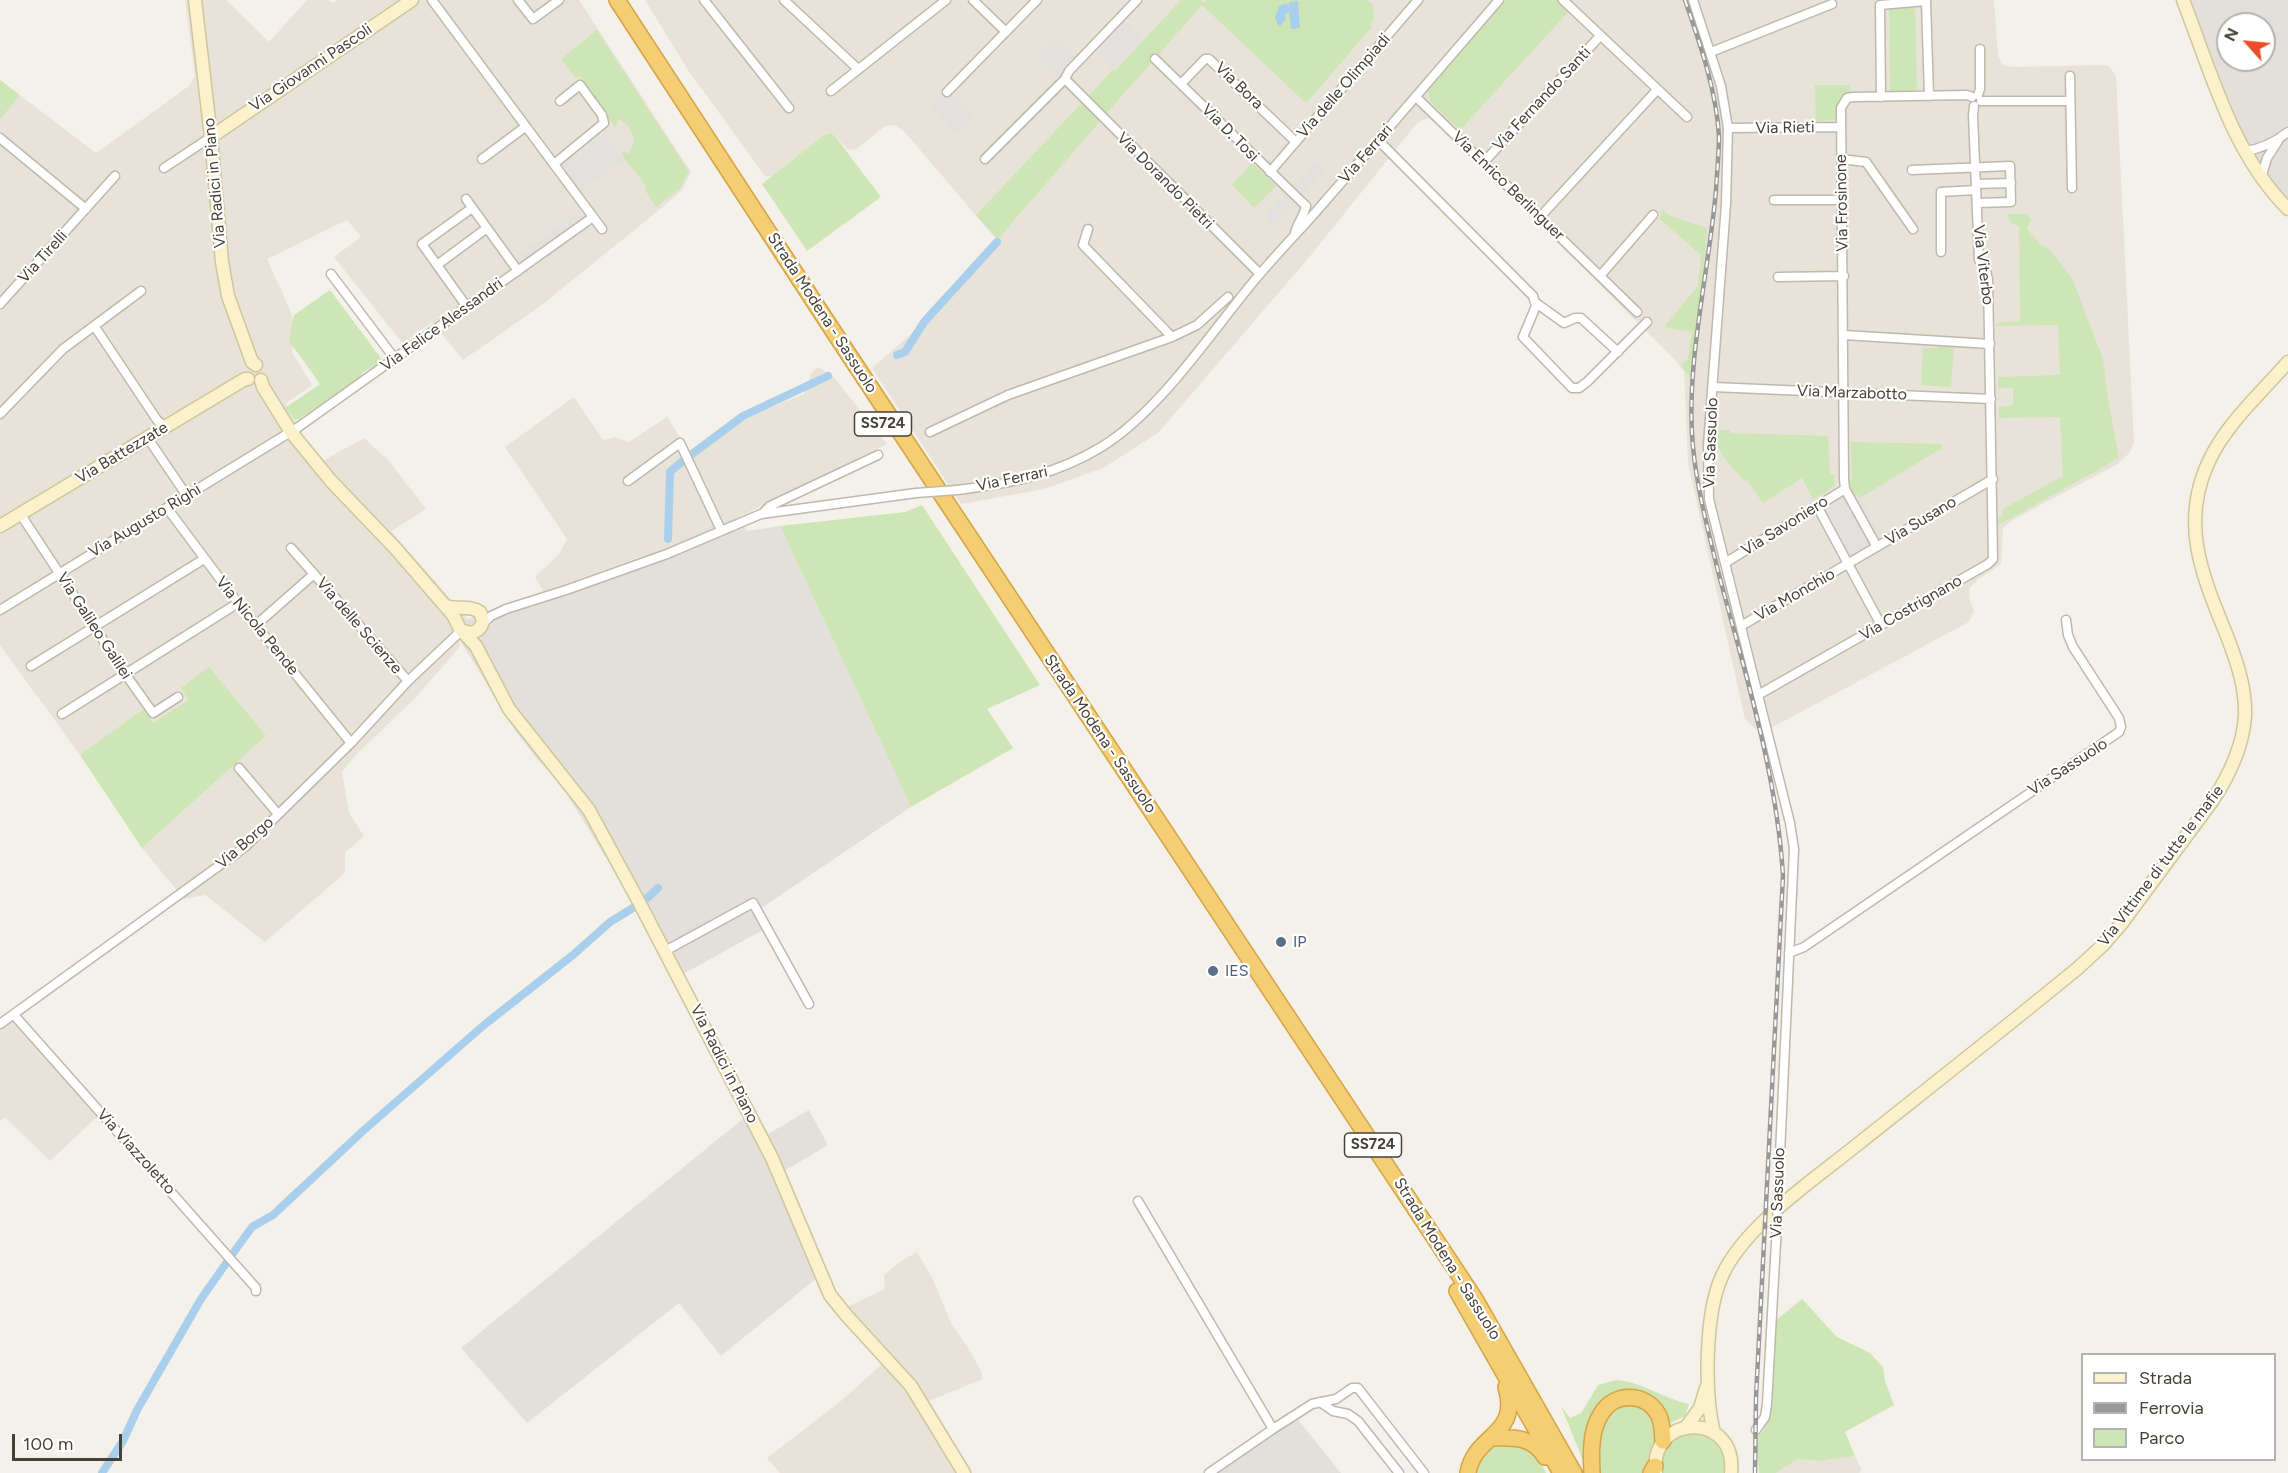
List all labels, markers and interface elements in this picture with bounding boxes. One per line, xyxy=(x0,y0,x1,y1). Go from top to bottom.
north arrow xyxy=(2216,12,2276,72)
street label: Via Giovanni Pascoli xyxy=(246,20,376,116)
text: N xyxy=(2220,25,2243,44)
street label: Via delle Olimpiadi xyxy=(1293,30,1395,142)
street label: Via Fernando Santi xyxy=(1489,43,1595,155)
street label: Via Bora xyxy=(1211,58,1267,114)
street label: Via D. Tosi xyxy=(1197,100,1263,166)
street label: Via Radici in Piano xyxy=(200,117,230,249)
street label: Via Rieti xyxy=(1755,118,1815,138)
street label: Via Ferrari xyxy=(1335,120,1397,188)
street label: Via Enrico Berlinguer xyxy=(1448,127,1568,245)
street label: Via Dorando Pietri xyxy=(1113,129,1217,233)
street label: Via Frosinone xyxy=(1832,154,1852,252)
street label: Via Viterbo xyxy=(1969,224,1997,306)
street label: Via Tirelli xyxy=(14,227,72,287)
street label: Strada Modena - Sassuolo xyxy=(763,229,881,397)
street label: Via Felice Alessandri xyxy=(377,274,507,376)
street label: Via Marzabotto xyxy=(1797,381,1907,405)
street label: Via Sassuolo xyxy=(1700,397,1722,489)
road number: SS724 xyxy=(854,412,912,436)
street label: Via Battezzate xyxy=(72,418,172,488)
street label: Via Ferrari xyxy=(975,462,1049,496)
street label: Via Augusto Righi xyxy=(85,480,205,562)
street label: Via Savoniero xyxy=(1738,492,1832,560)
street label: Via Susano xyxy=(1882,492,1960,550)
street label: Via Monchio xyxy=(1752,564,1838,626)
street label: Via Galileo Galilei xyxy=(52,569,136,683)
street label: Via Costrignano xyxy=(1856,571,1966,645)
street label: Via Nicola Pende xyxy=(211,573,303,679)
street label: Via delle Scienze xyxy=(312,574,406,678)
street label: Strada Modena - Sassuolo xyxy=(1040,651,1160,817)
street label: Via Sassuolo xyxy=(2025,734,2111,800)
street label: Via Vittime di tutte le mafie xyxy=(2094,782,2228,950)
street label: Via Borgo xyxy=(212,813,278,873)
place label: IP xyxy=(1293,932,1307,952)
marker: IP xyxy=(1274,935,1288,949)
place label: IES xyxy=(1225,961,1249,981)
marker: IES xyxy=(1206,964,1220,978)
street label: Via Radici in Piano xyxy=(686,1002,762,1126)
street label: Via Viazzoletto xyxy=(93,1105,179,1199)
road number: SS724 xyxy=(1344,1133,1402,1157)
street label: Via Sassuolo xyxy=(1767,1147,1789,1239)
street label: Strada Modena - Sassuolo xyxy=(1389,1174,1505,1344)
legend xyxy=(2081,1353,2276,1461)
text: Strada xyxy=(2139,1367,2192,1389)
text: Ferrovia xyxy=(2139,1397,2204,1419)
scale bar xyxy=(15,1422,124,1460)
text: Parco xyxy=(2139,1427,2185,1449)
text: 100 m xyxy=(23,1433,73,1455)

